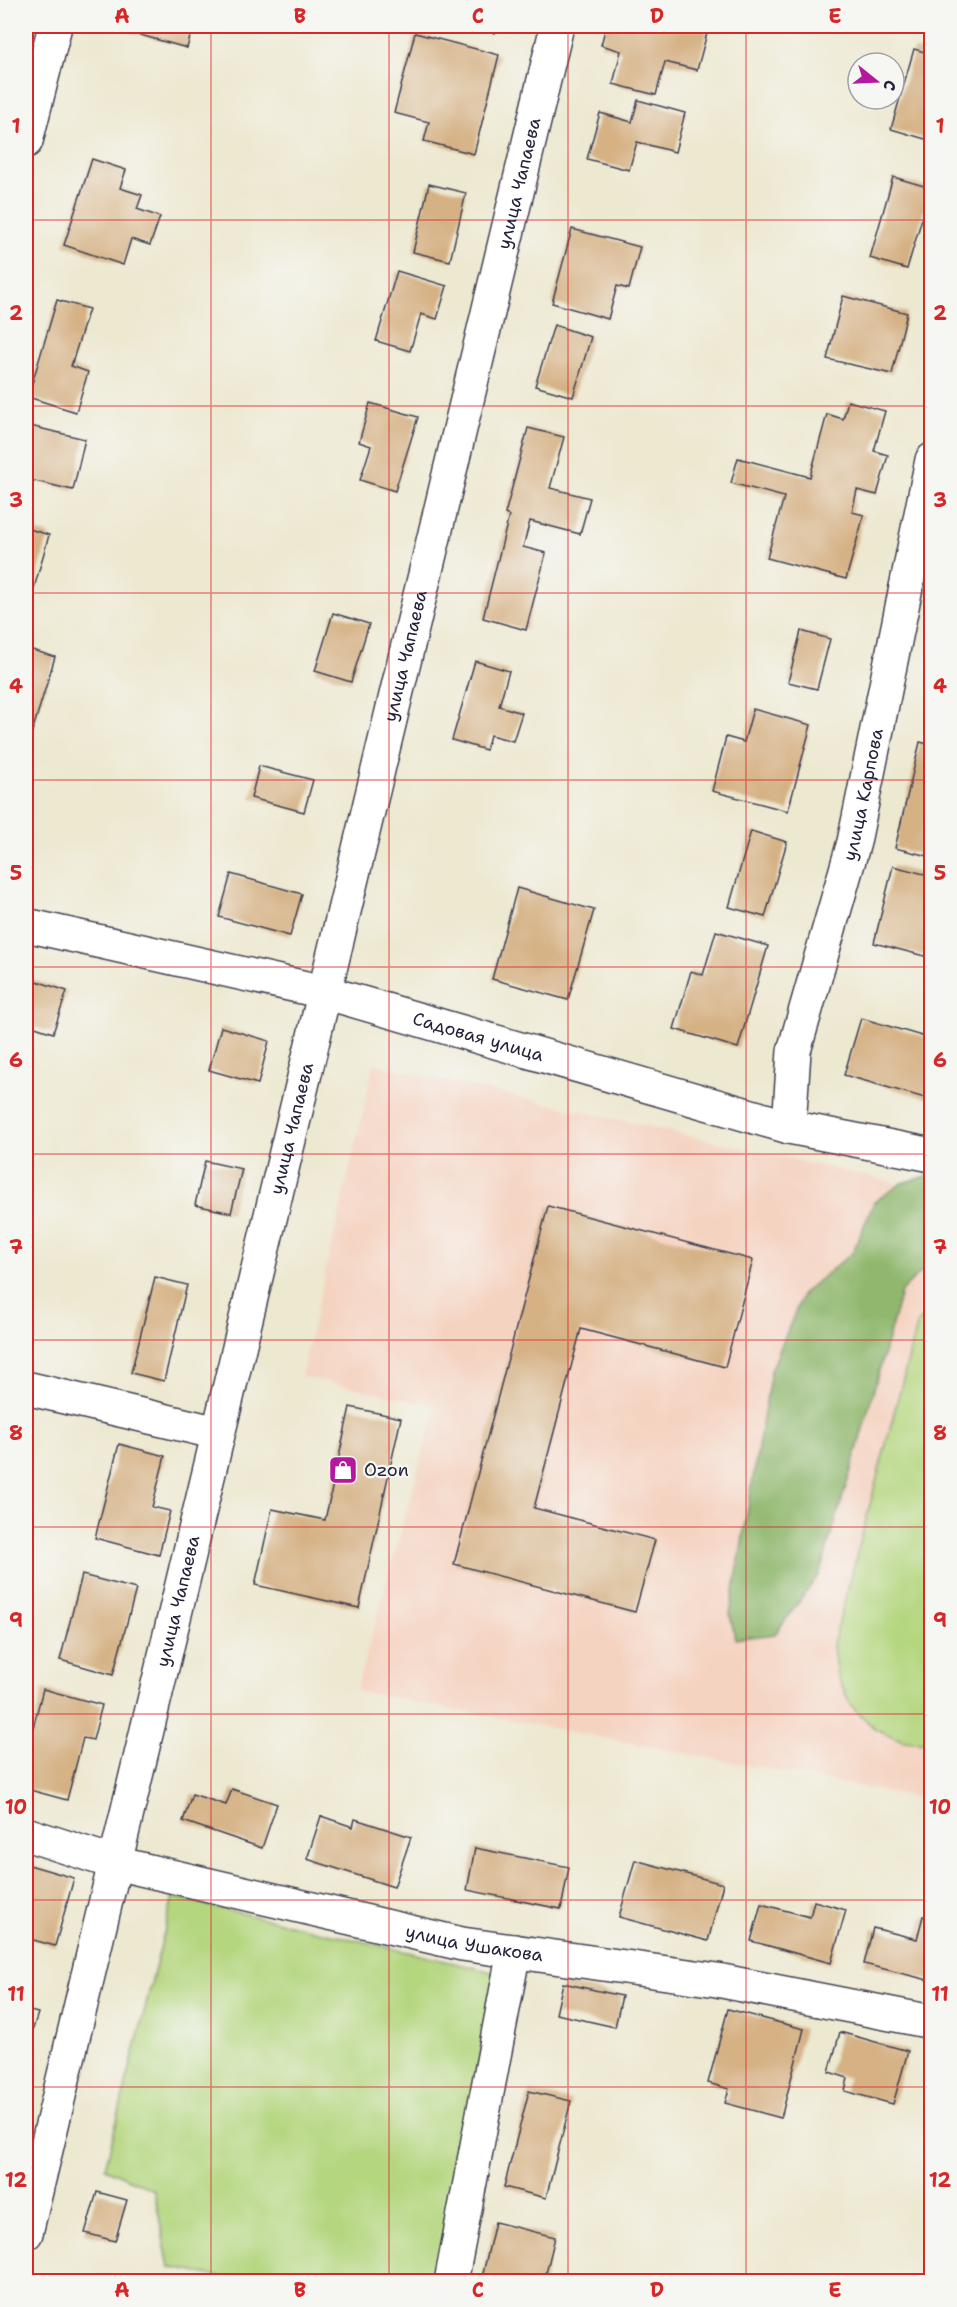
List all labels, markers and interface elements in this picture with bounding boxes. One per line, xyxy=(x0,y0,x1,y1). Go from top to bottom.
text: A xyxy=(114,3,130,29)
text: B xyxy=(294,3,306,29)
text: C xyxy=(472,3,484,29)
text: D xyxy=(650,3,664,29)
text: E xyxy=(828,3,842,29)
north arrow xyxy=(846,51,906,111)
text: С xyxy=(878,78,901,94)
text: 1 xyxy=(11,113,21,139)
text: 1 xyxy=(935,113,945,139)
street label: улица Чапаева xyxy=(492,115,547,252)
text: 2 xyxy=(9,300,23,326)
text: 2 xyxy=(933,300,947,326)
text: 3 xyxy=(9,487,23,513)
text: 3 xyxy=(933,487,947,513)
street label: улица Чапаева xyxy=(378,588,433,724)
text: 4 xyxy=(9,673,23,699)
text: 4 xyxy=(933,673,947,699)
street label: улица Карпова xyxy=(837,726,889,864)
text: 5 xyxy=(10,860,22,886)
text: 5 xyxy=(934,860,946,886)
street label: Садовая улица xyxy=(410,1006,547,1067)
text: 6 xyxy=(9,1047,23,1073)
text: 6 xyxy=(933,1047,947,1073)
street label: улица Чапаева xyxy=(264,1060,319,1197)
text: 7 xyxy=(9,1234,23,1260)
text: 7 xyxy=(933,1234,947,1260)
text: 8 xyxy=(9,1420,23,1446)
text: 8 xyxy=(933,1420,947,1446)
shop icon: Ozon xyxy=(327,1454,359,1486)
place label: Ozon xyxy=(364,1458,409,1482)
street label: улица Чапаева xyxy=(151,1533,205,1669)
text: 9 xyxy=(9,1607,23,1633)
text: 9 xyxy=(933,1607,947,1633)
text: 10 xyxy=(5,1794,27,1820)
text: 10 xyxy=(929,1794,951,1820)
street label: улица Ушакова xyxy=(403,1919,545,1967)
text: 11 xyxy=(7,1981,25,2007)
text: 11 xyxy=(931,1981,949,2007)
text: 12 xyxy=(5,2167,27,2193)
text: 12 xyxy=(929,2167,951,2193)
text: A xyxy=(114,2277,130,2303)
text: B xyxy=(294,2277,306,2303)
text: C xyxy=(472,2277,484,2303)
text: D xyxy=(650,2277,664,2303)
text: E xyxy=(828,2277,842,2303)

